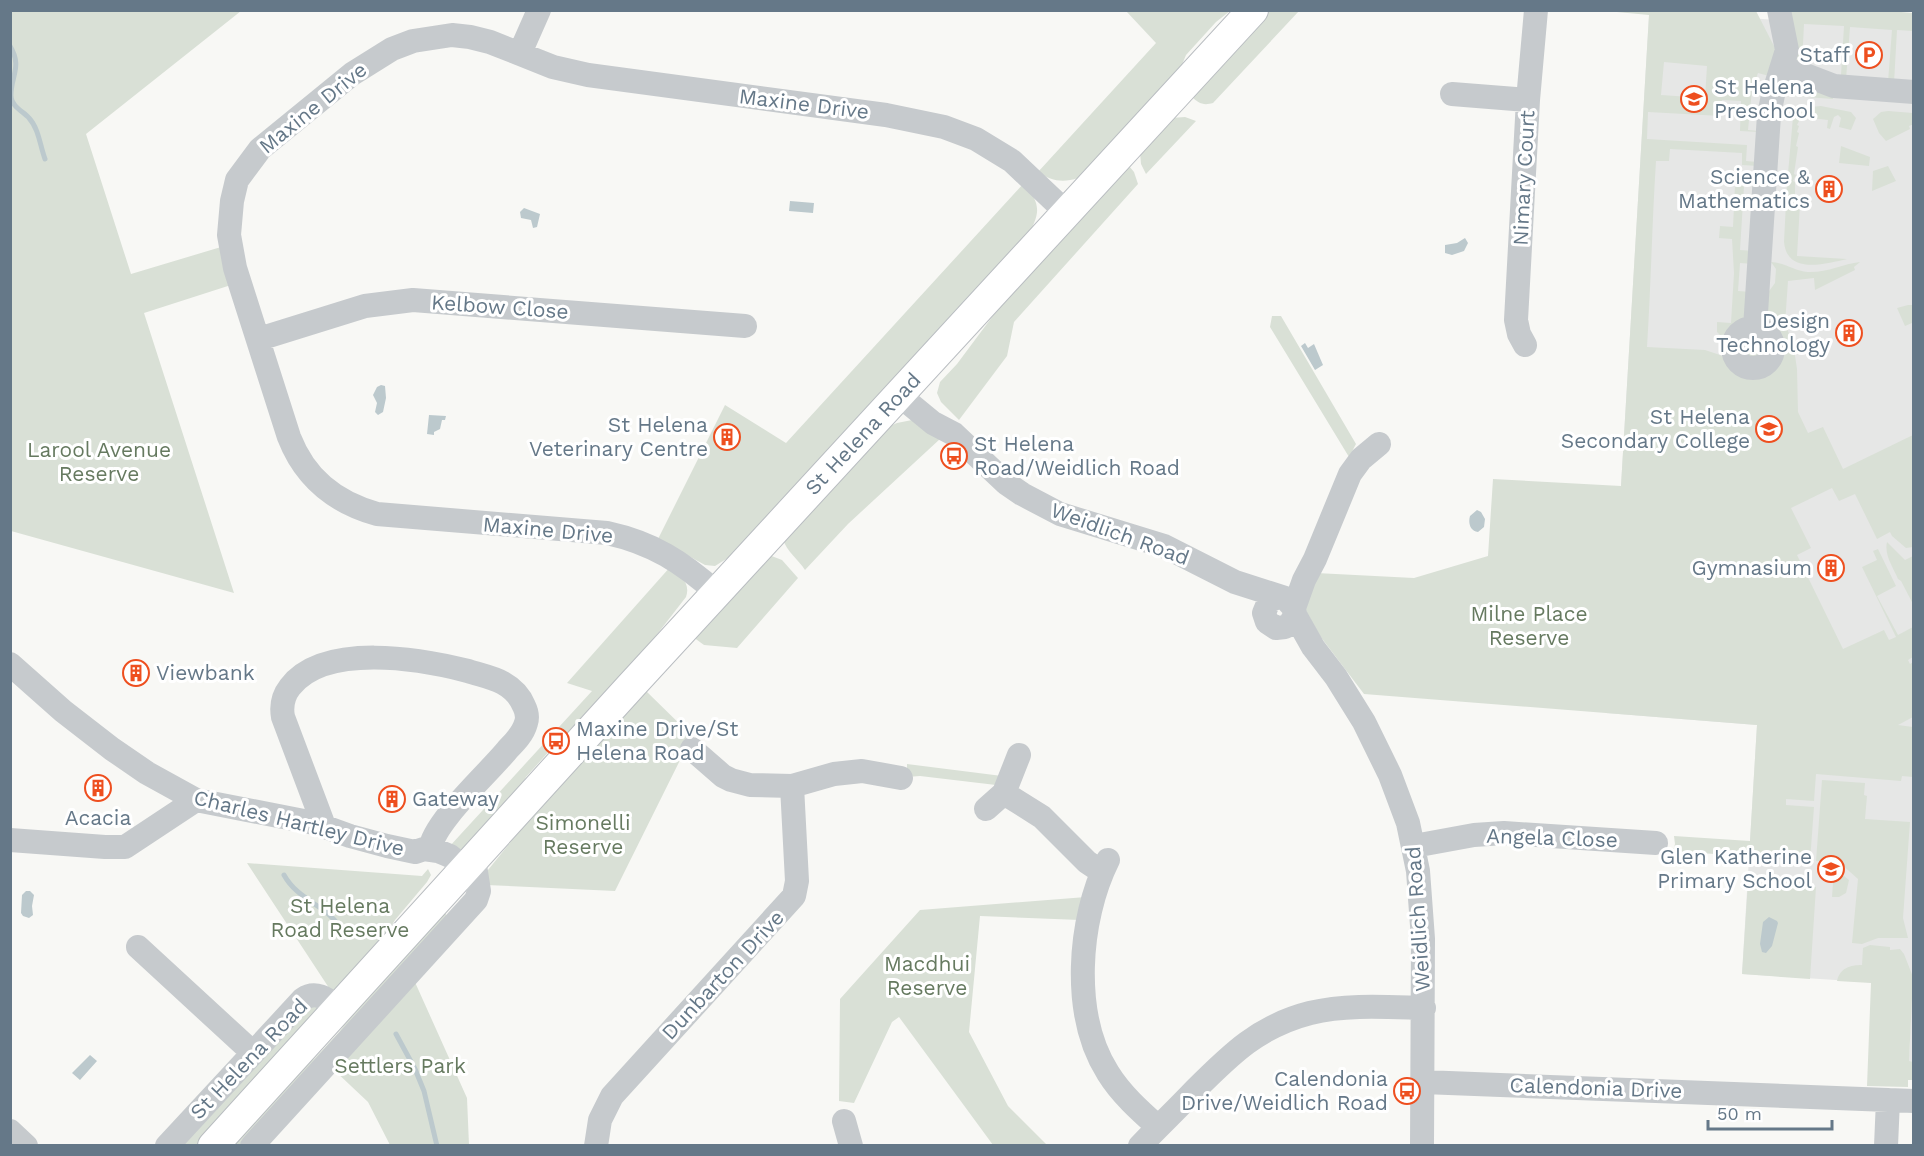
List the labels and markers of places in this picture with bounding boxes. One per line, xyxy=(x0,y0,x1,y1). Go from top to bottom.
parking icon: Staff xyxy=(1854,40,1884,70)
place label: Staff xyxy=(1799,42,1850,67)
place label: St Helena Preschool xyxy=(1714,74,1815,123)
school or university icon: St Helena Preschool xyxy=(1679,84,1709,114)
place label: Science & Mathematics xyxy=(1678,164,1811,213)
building icon: Science & Mathematics xyxy=(1814,174,1844,204)
place label: Design Technology xyxy=(1716,308,1830,357)
building icon: Design Technology xyxy=(1834,318,1864,348)
place label: St Helena Secondary College xyxy=(1561,404,1750,453)
place label: St Helena Veterinary Centre xyxy=(529,412,708,461)
school or university icon: St Helena Secondary College xyxy=(1754,414,1784,444)
building icon: St Helena Veterinary Centre xyxy=(712,422,742,452)
place label: St Helena Road/Weidlich Road xyxy=(974,431,1180,480)
bus stop icon: St Helena Road/Weidlich Road xyxy=(939,441,969,471)
building icon: Gymnasium xyxy=(1816,553,1846,583)
place label: Gymnasium xyxy=(1692,555,1812,580)
building icon: Viewbank xyxy=(121,658,151,688)
place label: Viewbank xyxy=(156,660,255,685)
place label: Maxine Drive/St Helena Road xyxy=(576,716,738,765)
bus stop icon: Maxine Drive/St Helena Road xyxy=(541,726,571,756)
building icon: Acacia xyxy=(83,773,113,803)
building icon: Gateway xyxy=(377,784,407,814)
place label: Gateway xyxy=(412,786,499,811)
place label: Acacia xyxy=(65,805,131,830)
place label: Glen Katherine Primary School xyxy=(1657,844,1813,893)
school or university icon: Glen Katherine Primary School xyxy=(1816,854,1846,884)
place label: Calendonia Drive/Weidlich Road xyxy=(1181,1066,1388,1115)
bus stop icon: Calendonia Drive/Weidlich Road xyxy=(1392,1076,1422,1106)

